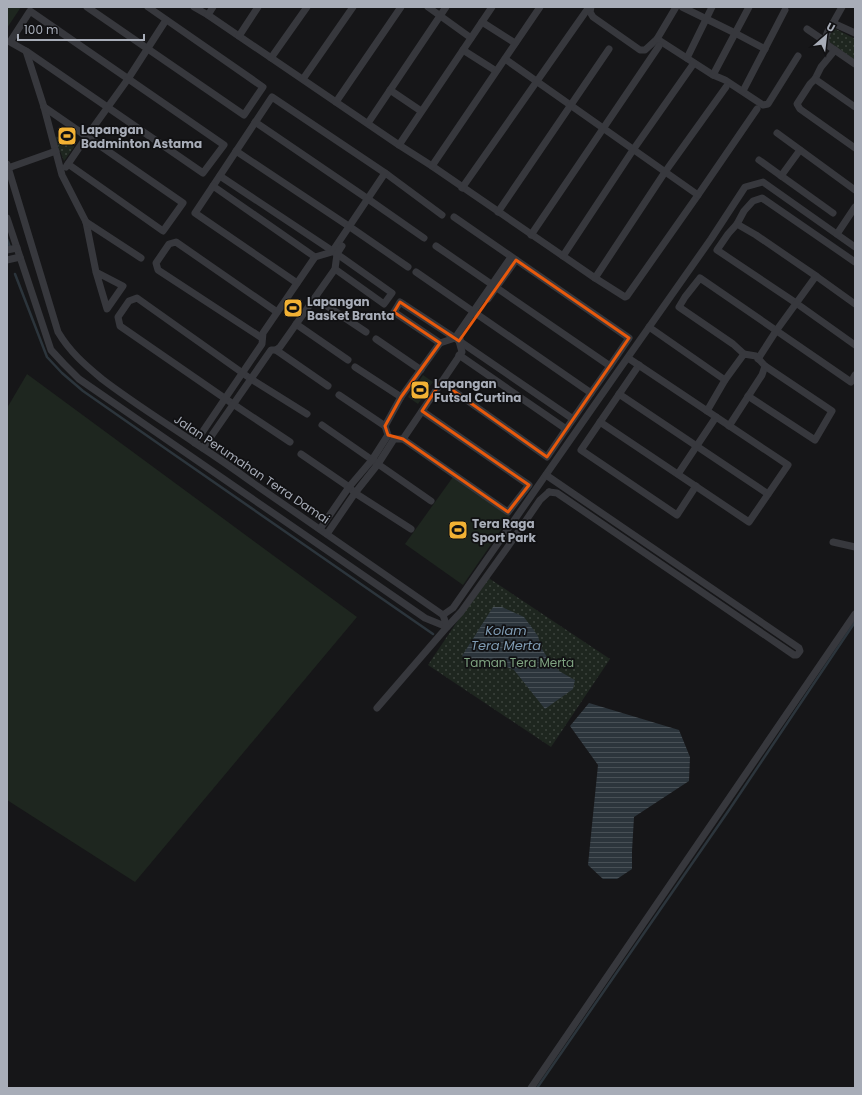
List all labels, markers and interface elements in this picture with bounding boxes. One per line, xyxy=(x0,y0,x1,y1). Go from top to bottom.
scale bar xyxy=(18,16,144,42)
north arrow xyxy=(806,16,846,56)
text: U xyxy=(824,18,838,36)
text: 100 m xyxy=(24,21,58,38)
place label: Lapangan Badminton Astama xyxy=(81,121,202,152)
sports icon: Lapangan Badminton Astama xyxy=(56,125,78,147)
place label: Lapangan Basket Branta xyxy=(307,293,394,324)
sports icon: Lapangan Basket Branta xyxy=(282,297,304,319)
place label: Lapangan Futsal Curtina xyxy=(434,375,521,406)
sports icon: Lapangan Futsal Curtina xyxy=(409,379,431,401)
street label: Jalan Perumahan Terra Damai xyxy=(171,410,333,528)
place label: Tera Raga Sport Park xyxy=(472,515,536,546)
sports icon: Tera Raga Sport Park xyxy=(447,519,469,541)
water label: Kolam Tera Merta xyxy=(471,621,541,655)
park label: Taman Tera Merta xyxy=(464,654,574,671)

